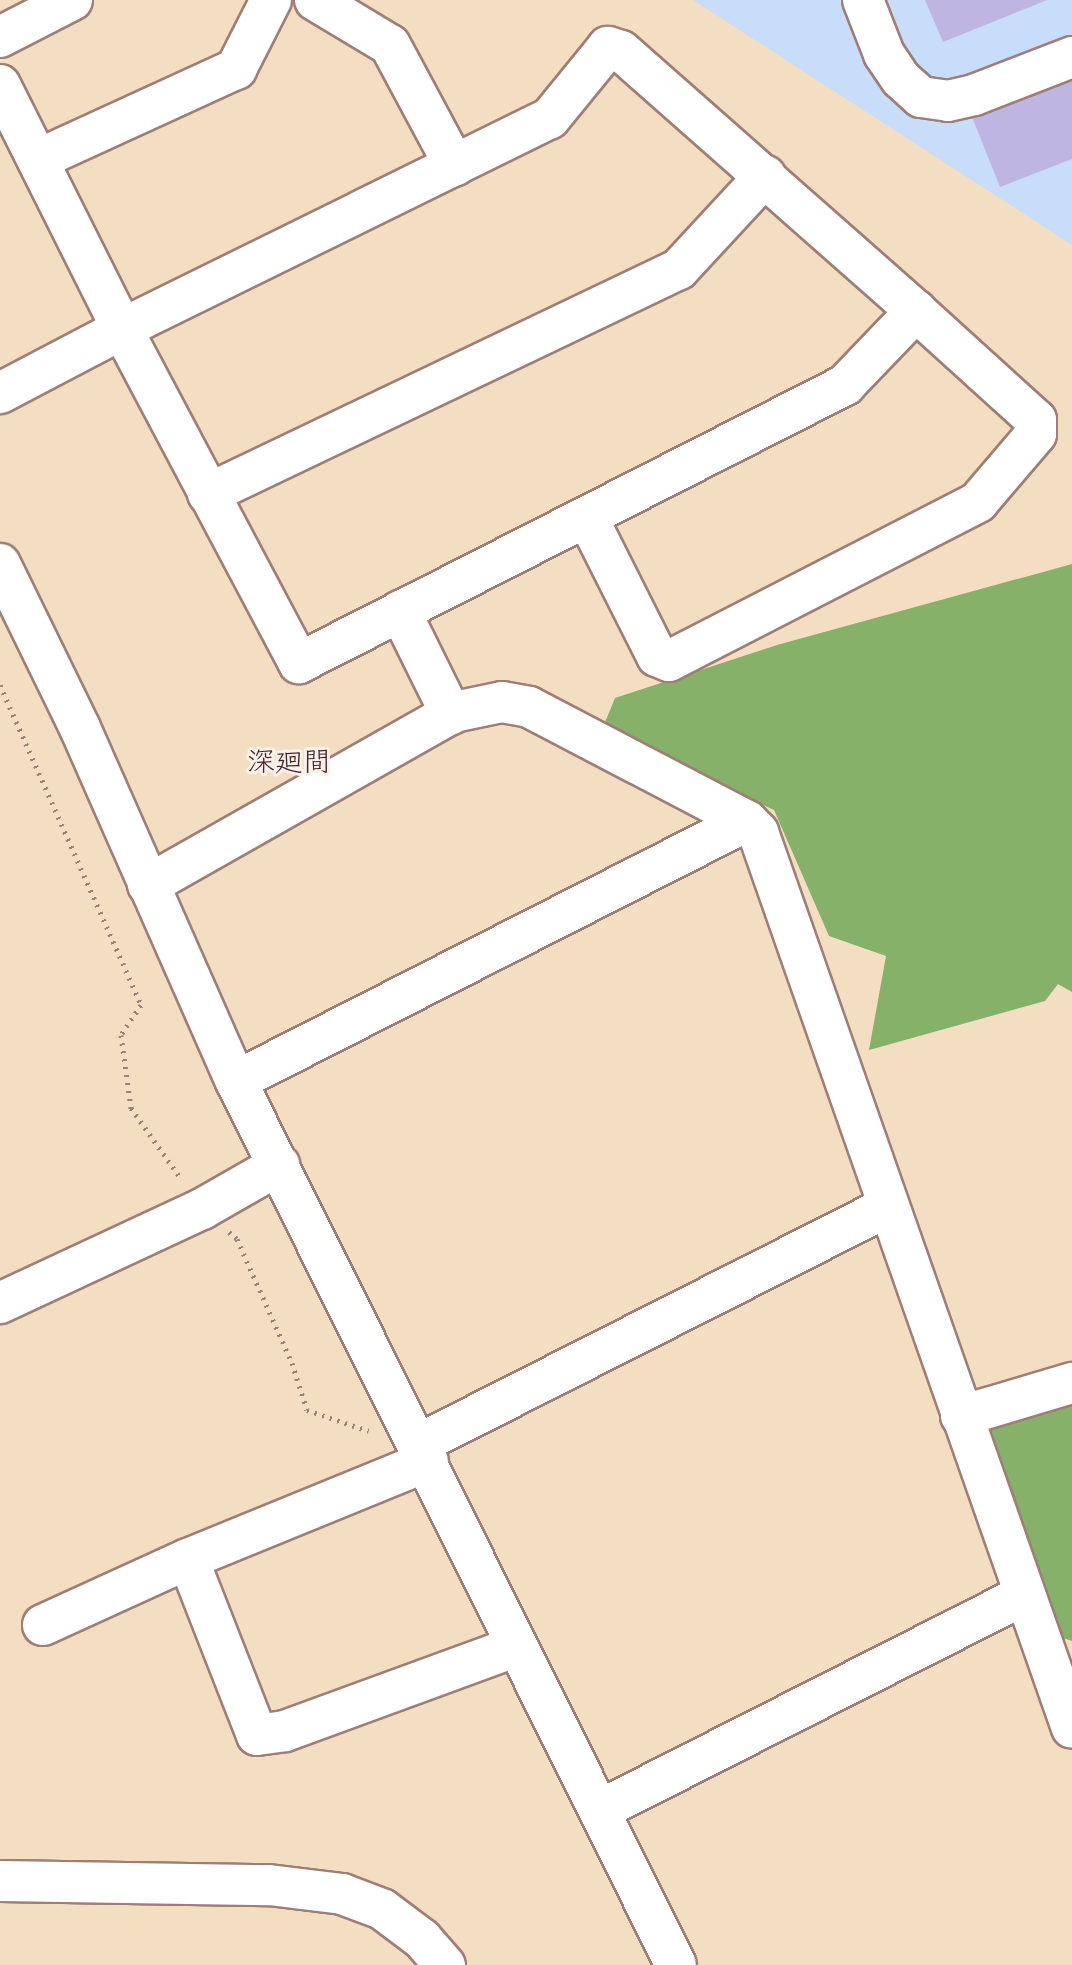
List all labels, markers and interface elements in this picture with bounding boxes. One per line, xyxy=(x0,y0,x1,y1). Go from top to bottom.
district label: 深廻間 xyxy=(247,749,331,783)

